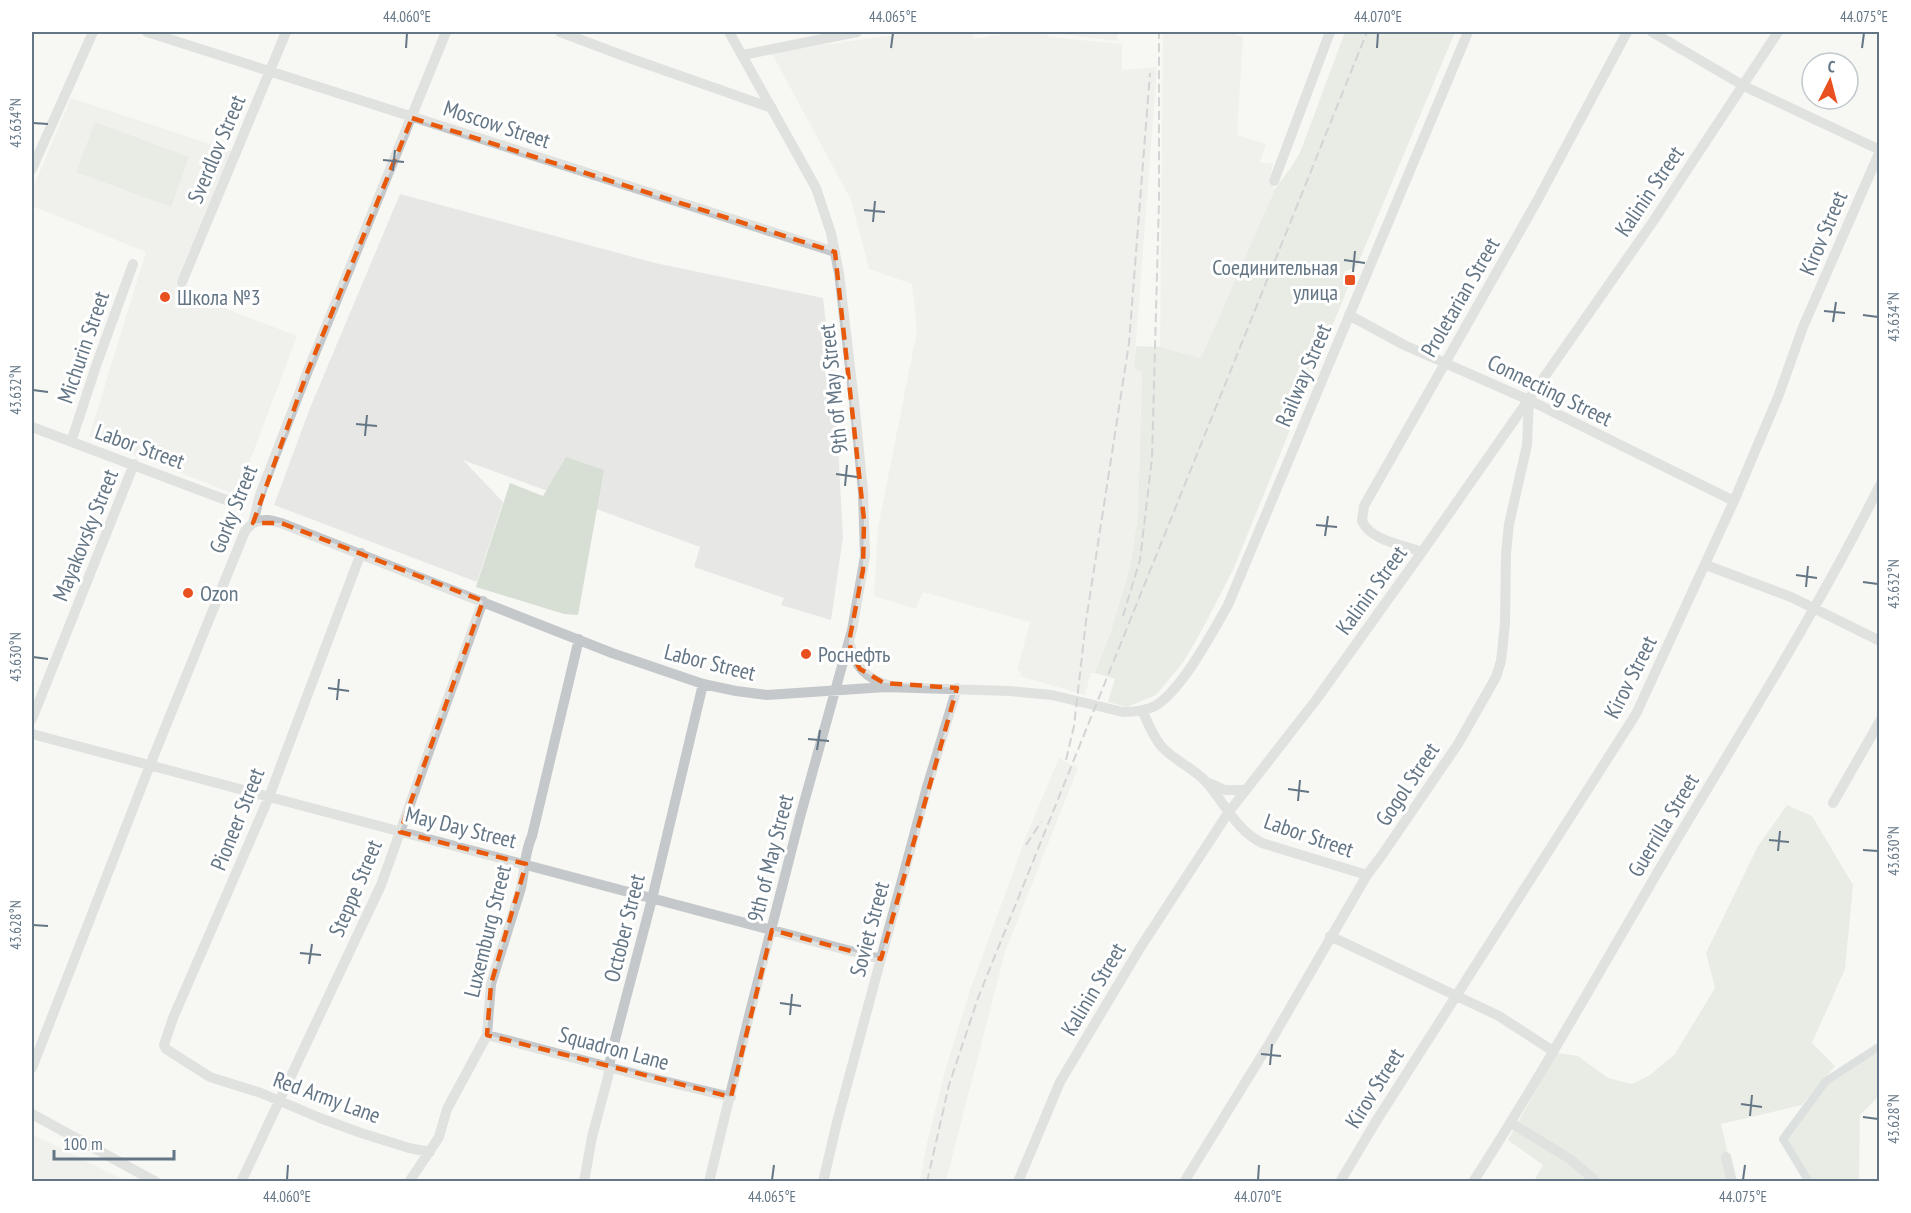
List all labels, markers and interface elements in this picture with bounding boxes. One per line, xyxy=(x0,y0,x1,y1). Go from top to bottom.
text: 44.060°E xyxy=(383,7,431,26)
text: 44.065°E xyxy=(869,7,917,26)
text: 44.070°E xyxy=(1354,7,1402,26)
text: 44.075°E xyxy=(1840,7,1888,26)
north arrow xyxy=(1800,51,1860,111)
text: С xyxy=(1827,56,1837,76)
street label: Sverdlov Street xyxy=(181,91,251,207)
street label: Moscow Street xyxy=(440,94,554,154)
text: 43.634°N xyxy=(6,98,25,148)
street label: Kalinin Street xyxy=(1608,140,1690,242)
street label: Kirov Street xyxy=(1793,187,1853,279)
street label: Proletarian Street xyxy=(1415,232,1505,362)
place label: Соединительная улица xyxy=(1212,253,1338,306)
marker: Соединительная улица xyxy=(1343,273,1357,287)
place label: Школа №3 xyxy=(177,283,261,311)
street label: Michurin Street xyxy=(51,287,115,407)
marker: Школа №3 xyxy=(158,290,172,304)
text: 43.634°N xyxy=(1884,292,1903,342)
street label: Railway Street xyxy=(1269,319,1337,431)
street label: 9th of May Street xyxy=(812,323,854,455)
street label: Connecting Street xyxy=(1483,348,1617,432)
text: 43.632°N xyxy=(6,365,25,415)
street label: Labor Street xyxy=(92,417,188,475)
street label: Gorky Street xyxy=(203,461,263,557)
street label: Mayakovsky Street xyxy=(46,465,124,605)
street label: Kalinin Street xyxy=(1329,540,1413,640)
text: 43.632°N xyxy=(1884,559,1903,609)
place label: Ozon xyxy=(200,579,239,607)
marker: Ozon xyxy=(181,586,195,600)
street label: Kirov Street xyxy=(1597,631,1663,723)
text: 43.630°N xyxy=(6,632,25,682)
street label: Labor Street xyxy=(662,637,758,687)
place label: Роснефть xyxy=(818,640,890,668)
marker: Роснефть xyxy=(799,647,813,661)
street label: Gogol Street xyxy=(1369,737,1445,831)
street label: Pioneer Street xyxy=(204,764,270,874)
street label: Guerrilla Street xyxy=(1621,768,1705,882)
street label: 9th of May Street xyxy=(741,791,799,925)
street label: May Day Street xyxy=(403,800,519,854)
street label: Labor Street xyxy=(1261,807,1357,863)
text: 43.630°N xyxy=(1884,826,1903,876)
street label: Steppe Street xyxy=(322,835,388,941)
street label: Luxemburg Street xyxy=(457,862,517,1000)
street label: October Street xyxy=(597,871,651,985)
street label: Soviet Street xyxy=(843,878,895,980)
text: 43.628°N xyxy=(6,900,25,950)
street label: Kalinin Street xyxy=(1054,937,1132,1041)
street label: Squadron Lane xyxy=(556,1020,672,1076)
street label: Kirov Street xyxy=(1339,1043,1409,1133)
street label: Red Army Lane xyxy=(270,1065,384,1129)
text: 43.628°N xyxy=(1884,1094,1903,1144)
scale bar xyxy=(54,1123,174,1161)
text: 100 m xyxy=(63,1132,103,1155)
text: 44.060°E xyxy=(263,1187,311,1206)
text: 44.065°E xyxy=(748,1187,796,1206)
text: 44.070°E xyxy=(1234,1187,1282,1206)
text: 44.075°E xyxy=(1719,1187,1767,1206)

